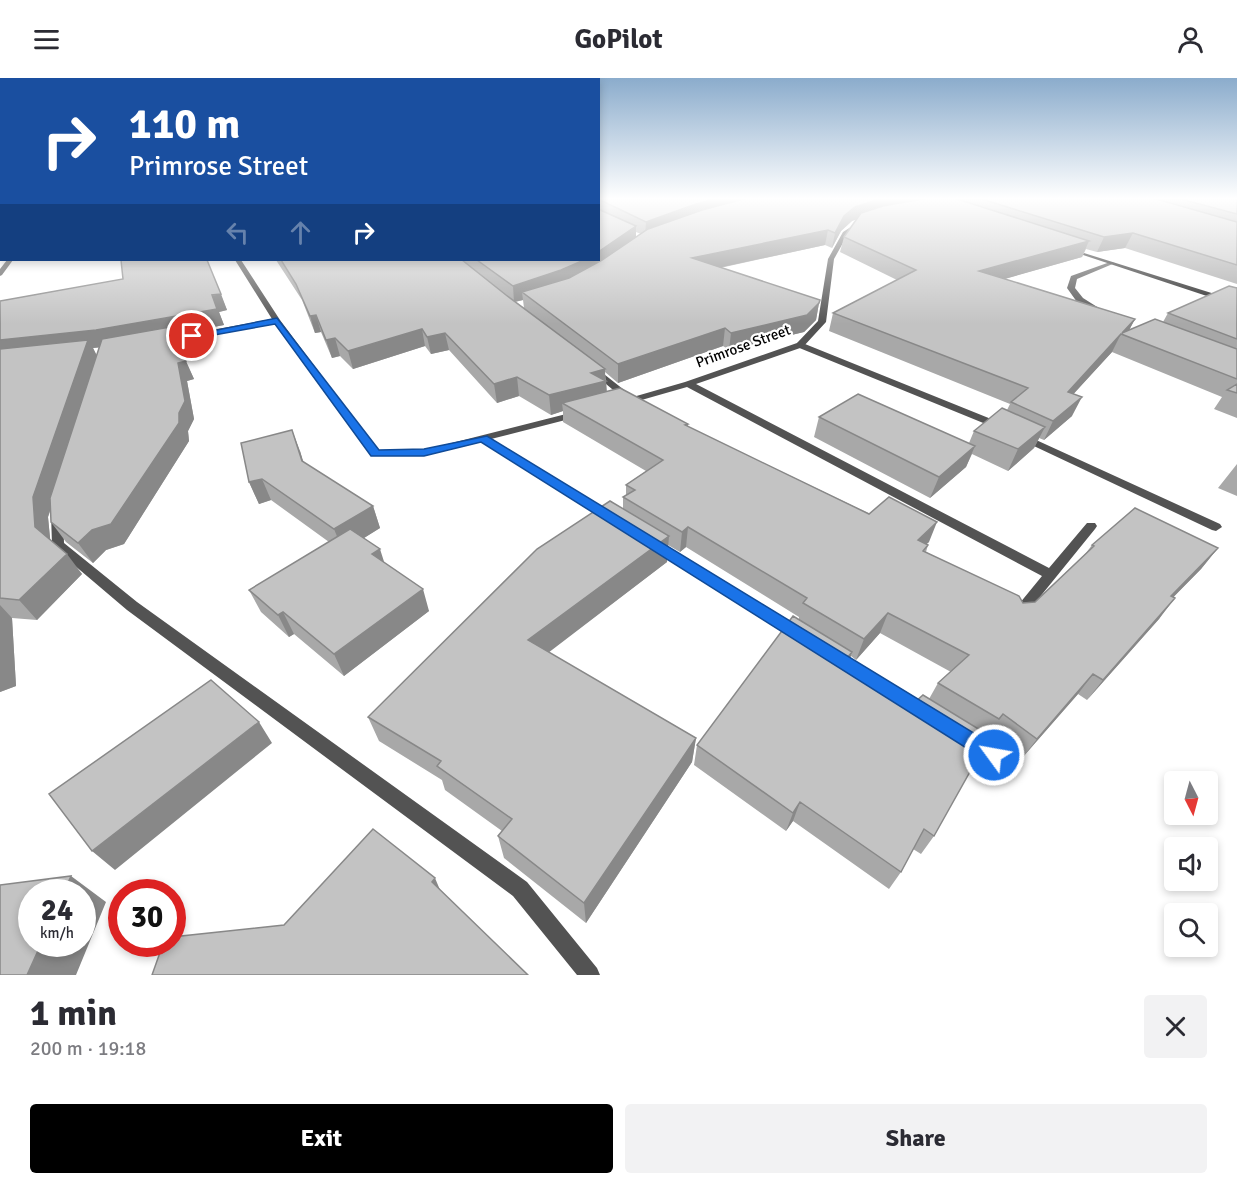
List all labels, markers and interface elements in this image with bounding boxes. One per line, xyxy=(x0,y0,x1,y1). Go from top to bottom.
icon: menu xyxy=(30,23,63,56)
text: GoPilot xyxy=(574,23,663,56)
icon: person xyxy=(1174,23,1207,56)
text: 110 m xyxy=(129,99,240,150)
icon: right xyxy=(30,102,108,180)
text: Primrose Street xyxy=(129,150,308,183)
icon: left xyxy=(221,216,254,249)
icon: ahead xyxy=(284,216,317,249)
icon: right xyxy=(347,216,380,249)
pin xyxy=(166,310,217,361)
icon: arrive xyxy=(175,319,208,352)
street label: Primrose Street xyxy=(693,321,793,371)
position arrow xyxy=(962,723,1026,787)
north arrow xyxy=(1164,771,1218,825)
map controls xyxy=(1164,771,1218,957)
button: sound xyxy=(1164,837,1218,891)
speed limit sign: 30 xyxy=(108,879,186,957)
text: 24 xyxy=(41,892,73,929)
button: search xyxy=(1164,903,1218,957)
text: km/h xyxy=(40,924,74,942)
text: 1 min xyxy=(30,991,117,1036)
button: close xyxy=(1144,995,1207,1058)
text: 200 m · 19:18 xyxy=(30,1036,146,1061)
button: Exit xyxy=(30,1104,613,1173)
button: Share xyxy=(625,1104,1207,1173)

